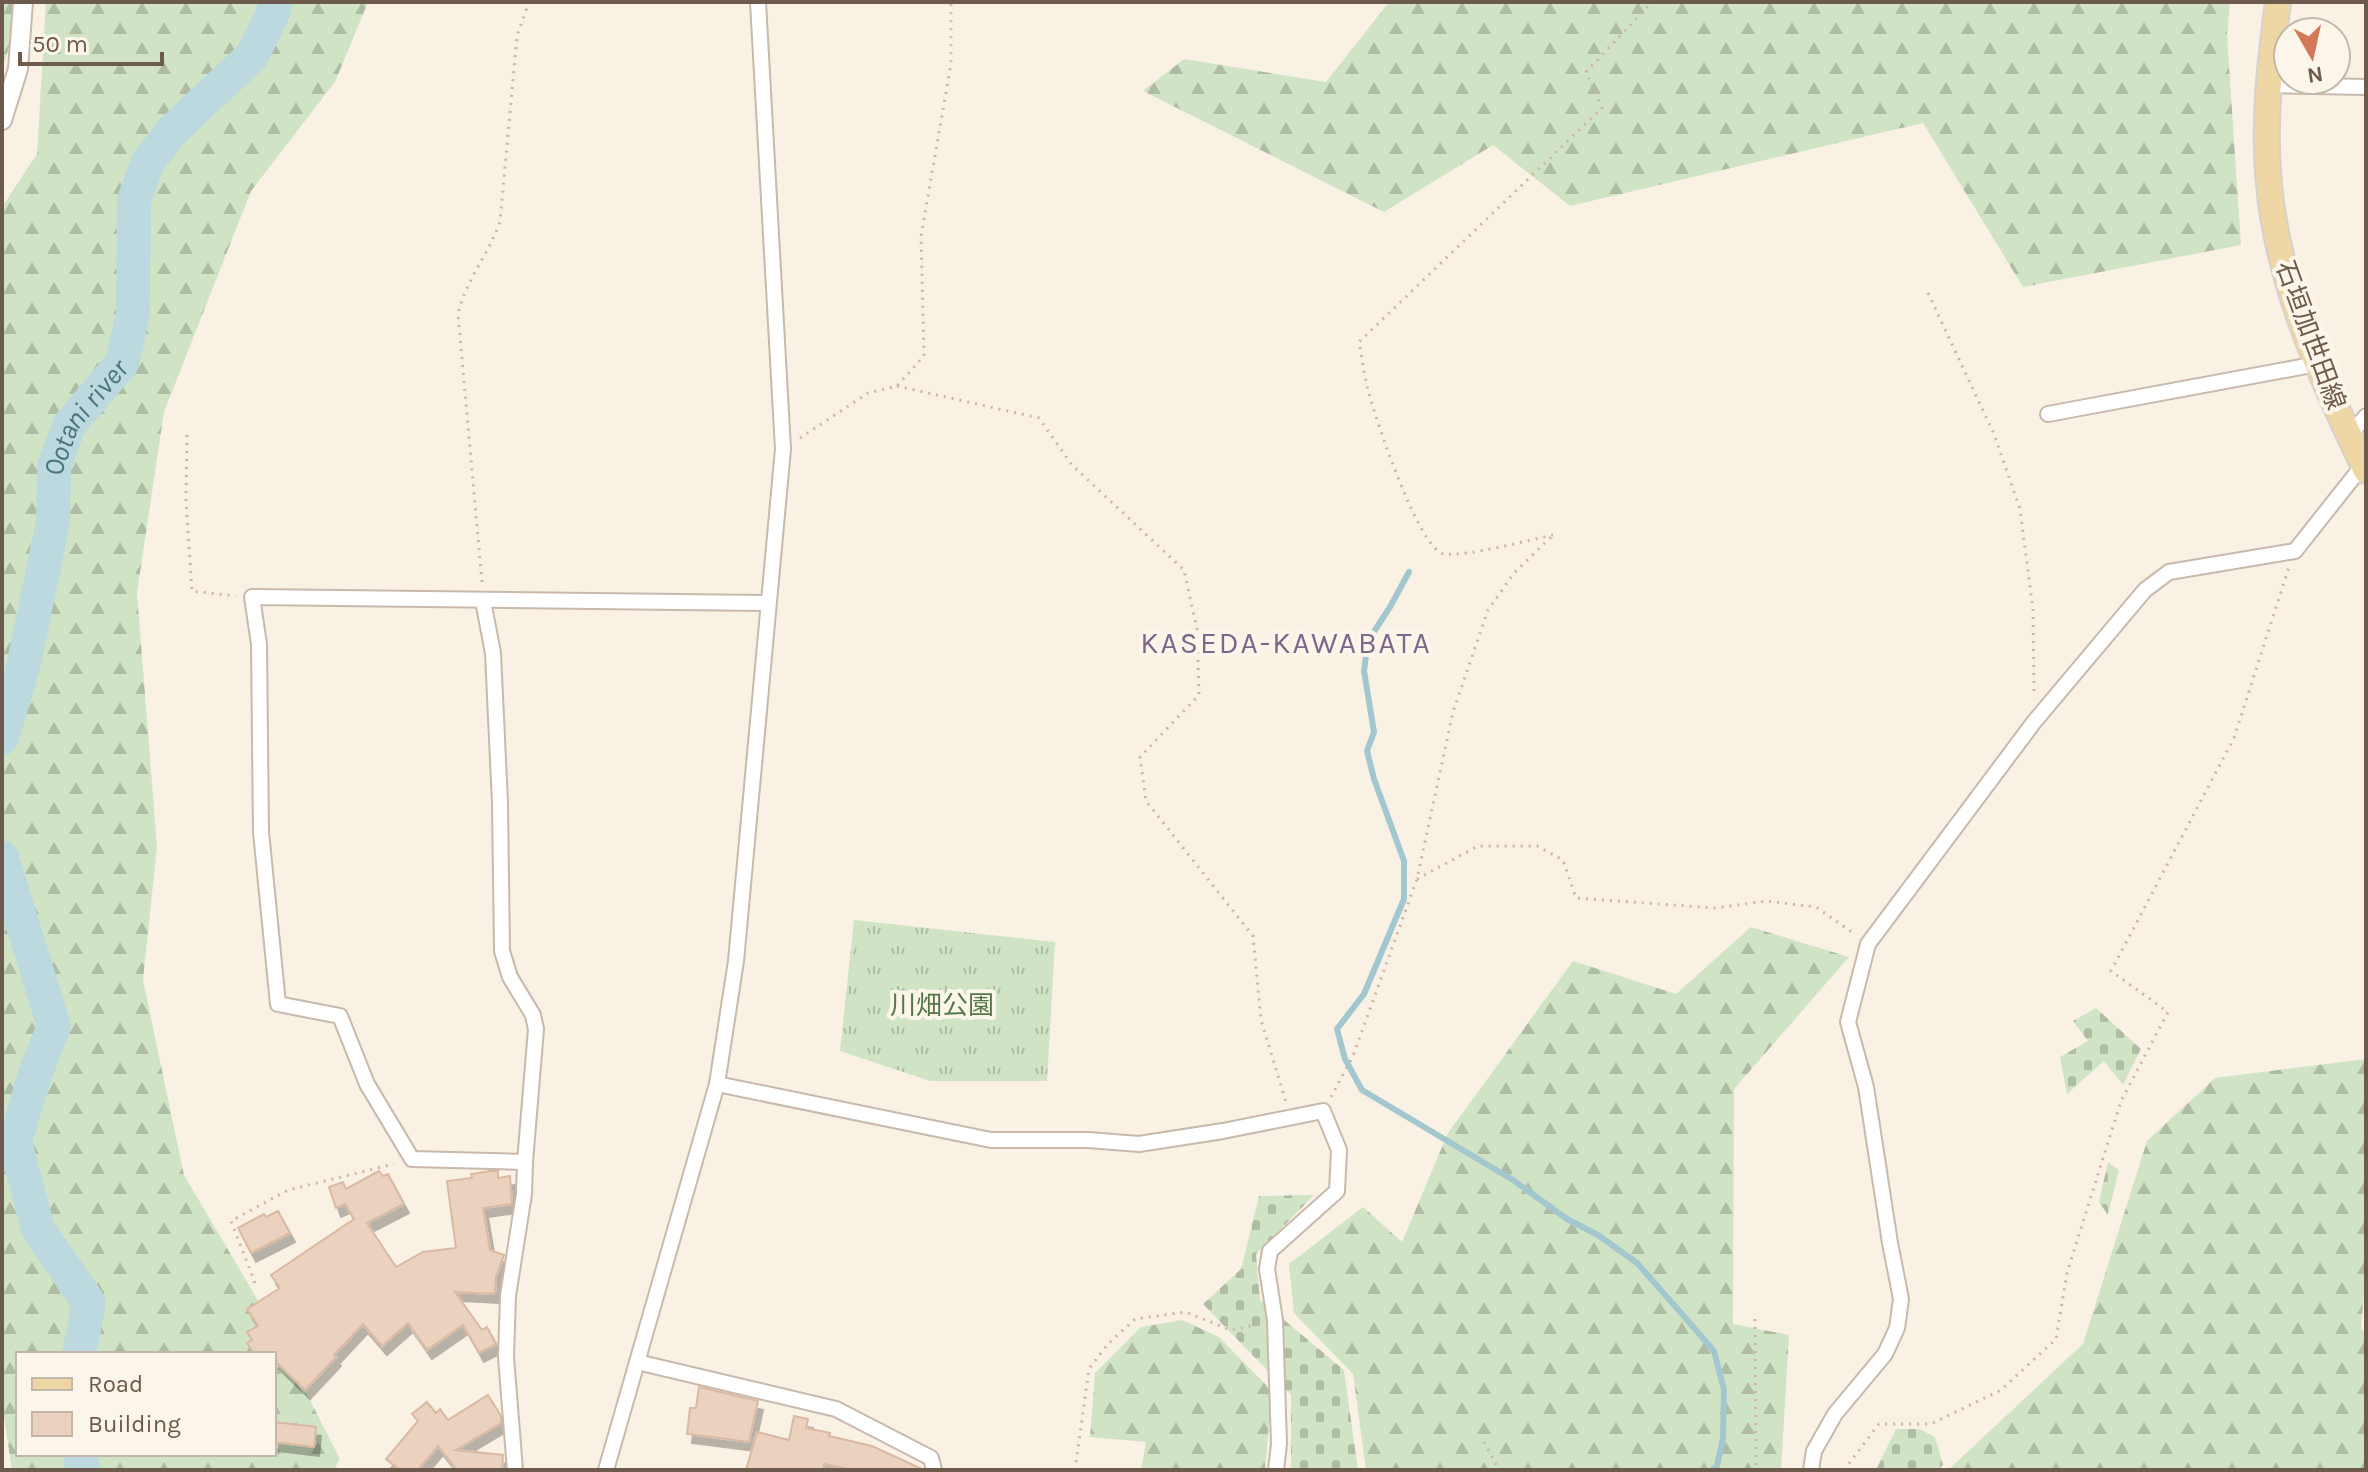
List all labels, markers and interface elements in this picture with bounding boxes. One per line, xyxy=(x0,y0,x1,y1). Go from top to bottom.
scale bar xyxy=(20,16,162,66)
north arrow xyxy=(2272,16,2352,96)
text: 50 m xyxy=(32,30,88,58)
text: N xyxy=(2305,61,2325,89)
street label: 石垣加世田線 xyxy=(2269,257,2352,414)
water label: Ootani river xyxy=(38,351,136,476)
district label: KASEDA-KAWABATA xyxy=(1140,625,1432,661)
park label: 川畑公園 xyxy=(890,990,994,1021)
legend xyxy=(16,1352,276,1456)
text: Road xyxy=(88,1370,143,1398)
text: Building xyxy=(88,1410,181,1438)

